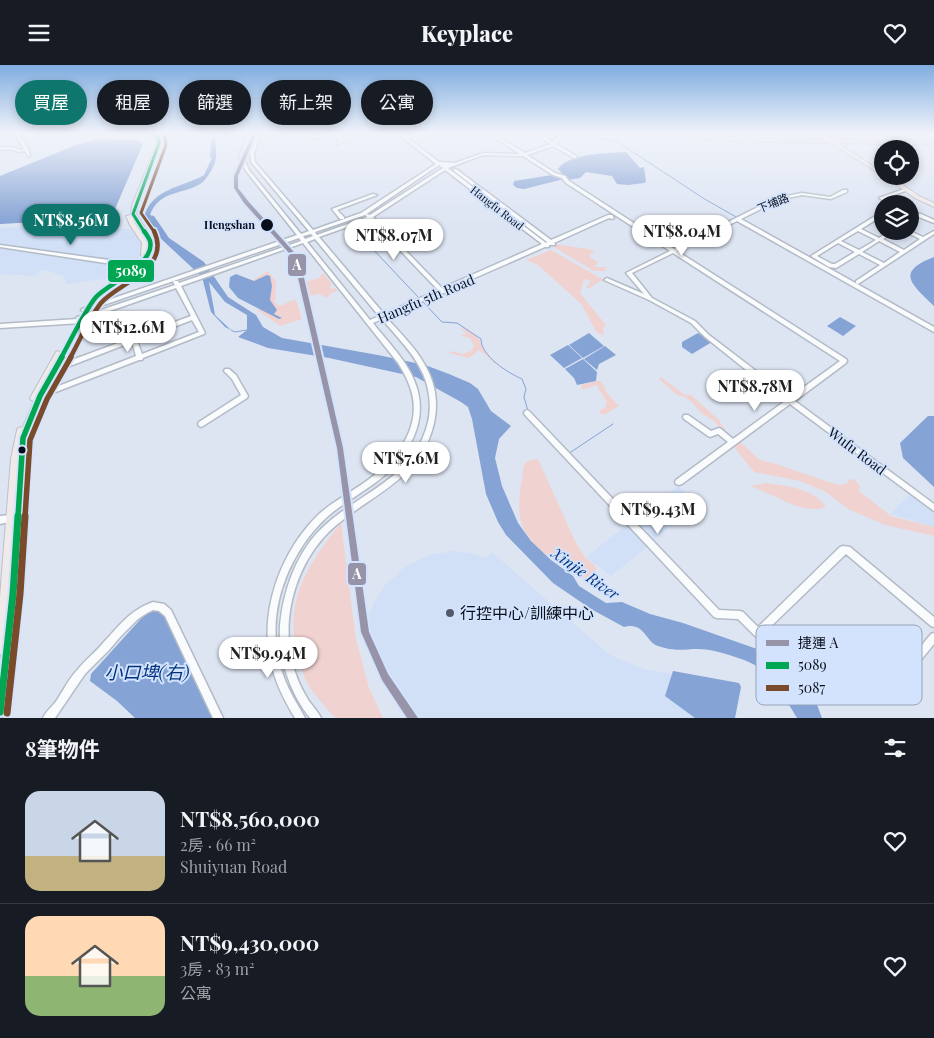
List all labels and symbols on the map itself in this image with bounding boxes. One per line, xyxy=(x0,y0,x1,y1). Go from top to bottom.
street label: Hangfu Road xyxy=(468,182,528,234)
street label: 下埔路 xyxy=(755,189,791,216)
pin: NT$8.56M xyxy=(19,203,123,246)
pin: NT$8.04M xyxy=(630,215,734,257)
place label: Hengshan xyxy=(204,217,255,232)
marker: Hengshan xyxy=(259,217,275,233)
pin: NT$8.07M xyxy=(342,219,446,261)
line badge: A xyxy=(287,253,307,277)
text: A xyxy=(291,255,302,274)
line badge: 5089 xyxy=(107,259,155,283)
text: 5089 xyxy=(115,261,147,280)
street label: Hangfu 5th Road xyxy=(374,270,477,328)
pin: NT$12.6M xyxy=(76,311,180,353)
pin: NT$8.78M xyxy=(703,369,807,412)
street label: Wufu Road xyxy=(823,422,890,479)
pin: NT$7.6M xyxy=(360,441,452,484)
unlabelled marker xyxy=(17,445,27,455)
pin: NT$9.43M xyxy=(606,493,710,535)
water label: Xinjie River xyxy=(547,542,624,604)
line badge: A xyxy=(347,562,367,586)
text: A xyxy=(351,564,362,583)
place label: 行控中心/訓練中心 xyxy=(460,602,594,623)
marker: 行控中心/訓練中心 xyxy=(444,607,456,619)
legend xyxy=(756,625,922,705)
text: 捷運 A xyxy=(798,633,838,652)
pin: NT$9.94M xyxy=(216,637,320,679)
text: 5089 xyxy=(798,655,827,674)
water label: 小口埤(右) xyxy=(105,660,190,684)
text: 5087 xyxy=(798,678,825,697)

